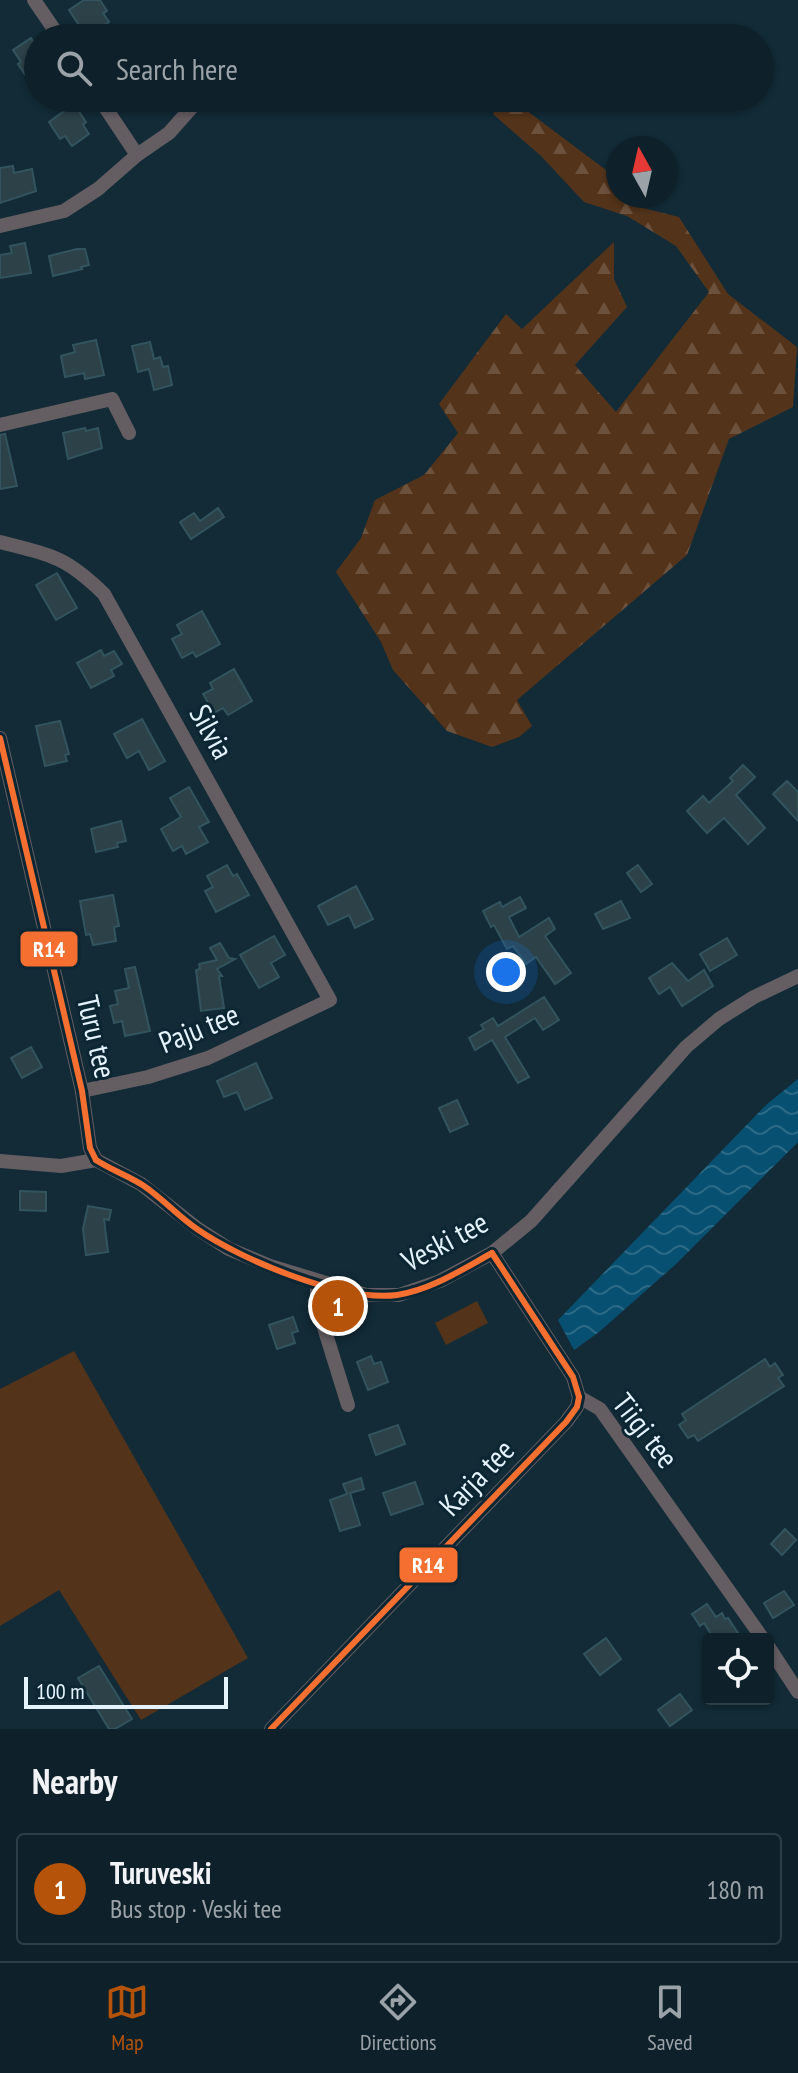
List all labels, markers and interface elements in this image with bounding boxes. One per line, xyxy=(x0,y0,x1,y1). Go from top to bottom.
search box xyxy=(24,24,774,112)
icon: search xyxy=(52,46,96,90)
text: Search here xyxy=(116,49,238,88)
north arrow xyxy=(606,136,678,208)
street label: Silvia xyxy=(182,697,243,765)
line badge: R14 xyxy=(19,930,79,968)
text: R14 xyxy=(33,935,66,963)
your location xyxy=(486,952,526,992)
street label: Turu tee xyxy=(69,991,126,1082)
street label: Paju tee xyxy=(153,994,244,1061)
street label: Veski tee xyxy=(394,1202,494,1280)
pin: 1 xyxy=(312,1276,364,1336)
street label: Tiigi tee xyxy=(605,1385,688,1475)
street label: Karja tee xyxy=(430,1430,522,1524)
line badge: R14 xyxy=(398,1546,459,1584)
text: R14 xyxy=(412,1551,445,1579)
map controls xyxy=(702,1633,774,1705)
button: locate xyxy=(702,1633,774,1705)
scale bar xyxy=(24,1673,228,1709)
text: 100 m xyxy=(36,1677,85,1705)
text: Nearby xyxy=(32,1759,117,1803)
text: Turuveski xyxy=(110,1853,211,1892)
text: 1 xyxy=(54,1873,66,1906)
text: 180 m xyxy=(706,1873,764,1906)
text: Bus stop · Veski tee xyxy=(110,1892,282,1925)
tab: Map xyxy=(105,1980,149,2056)
tab: Directions xyxy=(360,1980,437,2056)
tab: Saved xyxy=(647,1980,693,2056)

